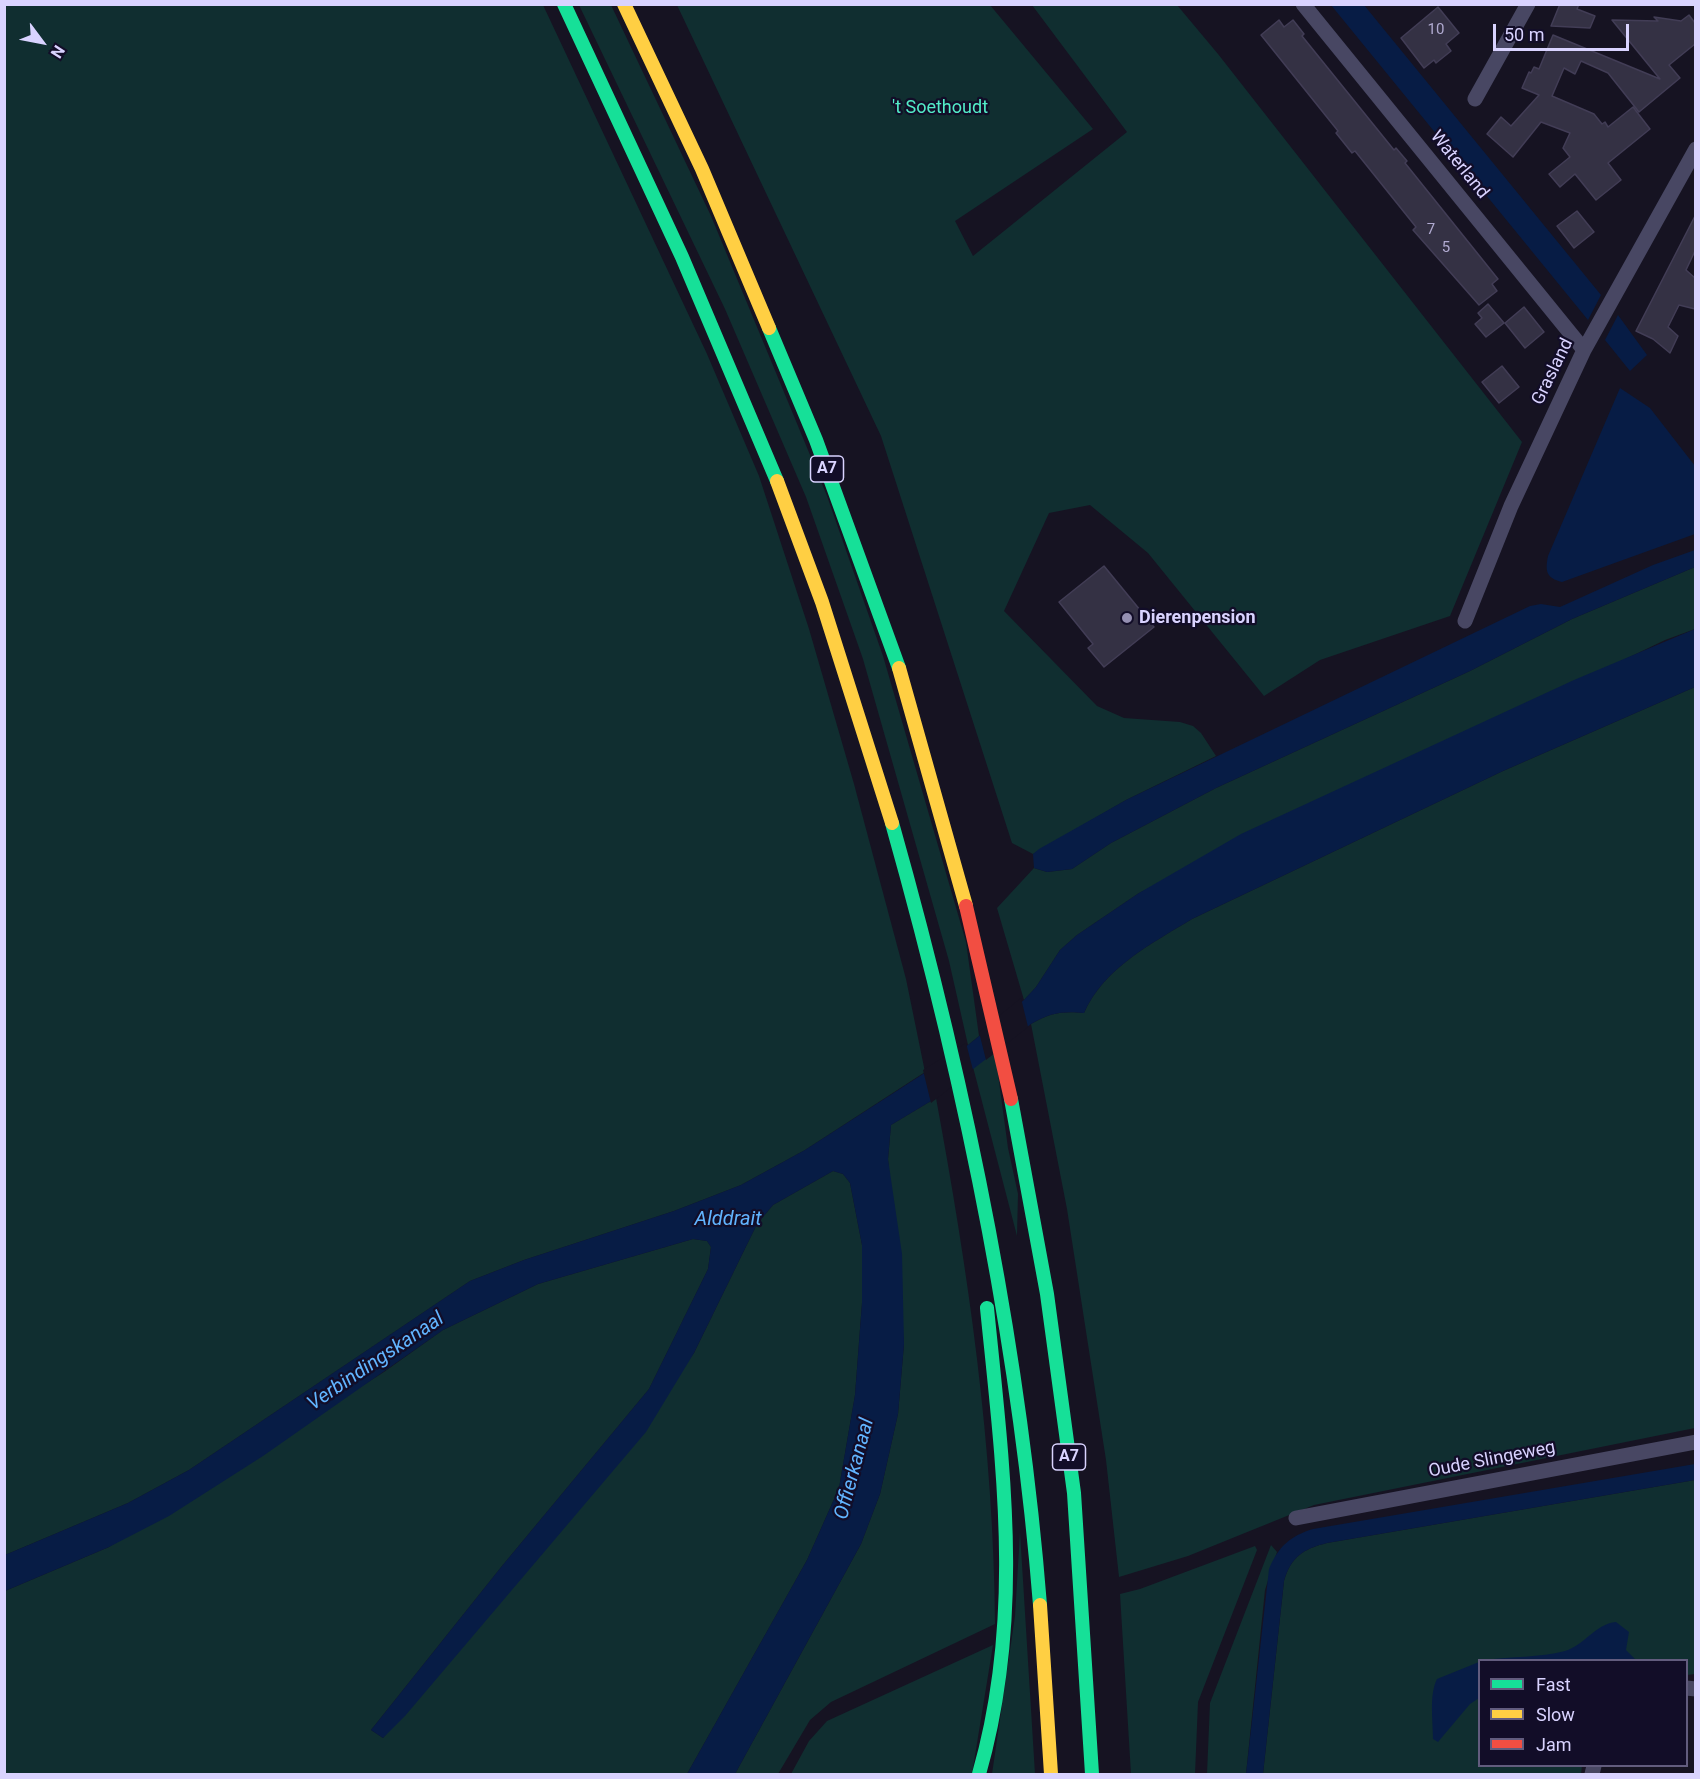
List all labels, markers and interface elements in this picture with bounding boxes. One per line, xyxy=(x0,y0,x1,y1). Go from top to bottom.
north arrow xyxy=(12,12,72,72)
scale bar xyxy=(1496,12,1632,50)
house number: 10 xyxy=(1428,21,1444,39)
text: 50 m xyxy=(1504,24,1544,45)
text: N xyxy=(47,42,69,62)
park label: 't Soethoudt xyxy=(892,97,988,119)
street label: Waterland xyxy=(1425,127,1493,203)
house number: 7 xyxy=(1427,221,1435,239)
house number: 5 xyxy=(1442,239,1450,257)
street label: Grasland xyxy=(1528,335,1578,409)
road number: A7 xyxy=(810,456,844,482)
place label: Dierenpension xyxy=(1139,607,1256,629)
marker: Dierenpension xyxy=(1120,611,1134,625)
water label: Alddrait xyxy=(694,1208,762,1232)
water label: Verbindingskanaal xyxy=(303,1308,449,1416)
water label: Offierkanaal xyxy=(830,1416,880,1522)
street label: Oude Slingeweg xyxy=(1427,1437,1557,1483)
road number: A7 xyxy=(1052,1444,1086,1470)
legend xyxy=(1478,1659,1688,1767)
text: Fast xyxy=(1536,1674,1571,1695)
text: Slow xyxy=(1536,1704,1575,1725)
text: Jam xyxy=(1536,1734,1572,1755)

